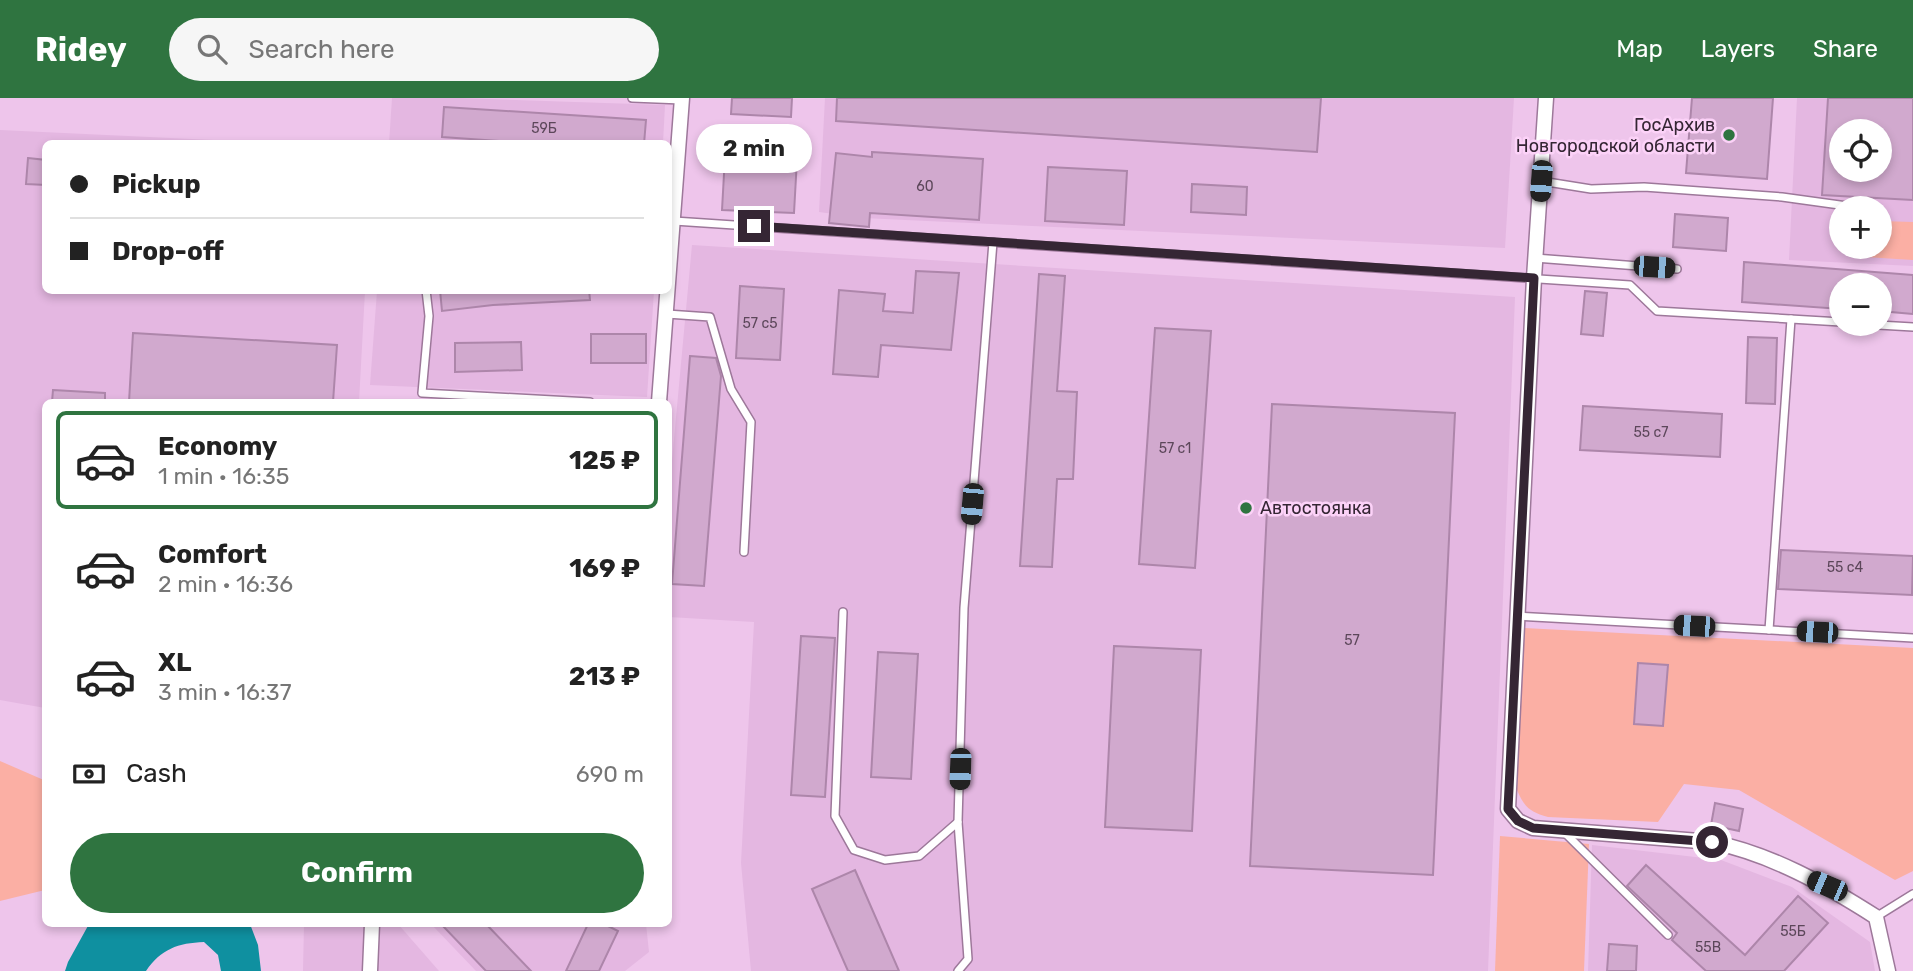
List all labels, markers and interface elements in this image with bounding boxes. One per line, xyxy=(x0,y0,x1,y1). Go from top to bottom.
search box xyxy=(169,18,659,81)
text: Ridey xyxy=(35,30,127,69)
icon: search xyxy=(193,30,231,68)
text: Search here xyxy=(249,34,394,65)
text: Map xyxy=(1616,35,1663,63)
text: Layers xyxy=(1701,35,1775,63)
text: Share xyxy=(1813,35,1878,63)
place label: ГосАрхив Новгородской области xyxy=(1516,114,1715,157)
map controls xyxy=(1829,119,1892,336)
button: locate xyxy=(1829,119,1892,182)
house number: 59Б xyxy=(531,120,557,137)
callout: 2 min xyxy=(696,124,812,174)
marker: ГосАрхив Новгородской области xyxy=(1721,127,1737,143)
text: 2 min xyxy=(723,134,785,162)
car xyxy=(1530,159,1553,203)
text: Pickup xyxy=(112,169,201,200)
house number: 60 xyxy=(916,178,934,195)
button: + xyxy=(1829,196,1892,259)
route end xyxy=(738,210,770,242)
text: Drop-off xyxy=(112,236,224,267)
car xyxy=(1633,255,1676,279)
button: − xyxy=(1829,273,1892,336)
house number: 57 с5 xyxy=(743,315,777,332)
house number: 55 с7 xyxy=(1634,424,1668,441)
icon: car xyxy=(74,429,137,492)
text: Economy xyxy=(158,431,277,462)
house number: 57 с1 xyxy=(1159,440,1191,457)
text: 125 ₽ xyxy=(569,445,640,476)
text: 1 min · 16:35 xyxy=(158,462,289,490)
car xyxy=(960,482,985,526)
place label: Автостоянка xyxy=(1260,497,1372,519)
marker: Автостоянка xyxy=(1238,500,1254,516)
icon: car xyxy=(74,537,137,600)
text: Comfort xyxy=(158,539,267,570)
text: 169 ₽ xyxy=(569,553,640,584)
house number: 55 с4 xyxy=(1827,559,1864,576)
text: 2 min · 16:36 xyxy=(158,570,293,598)
car xyxy=(1673,614,1716,638)
car xyxy=(1796,620,1839,644)
house number: 57 xyxy=(1344,632,1360,649)
icon: car xyxy=(74,645,137,708)
text: XL xyxy=(158,647,191,678)
text: 213 ₽ xyxy=(569,661,640,692)
text: 3 min · 16:37 xyxy=(158,678,292,706)
car xyxy=(949,748,972,790)
icon: cash xyxy=(70,755,108,793)
text: Cash xyxy=(126,758,187,789)
text: 690 m xyxy=(576,760,644,788)
route start xyxy=(1696,826,1728,858)
button: Confirm xyxy=(70,833,644,913)
car xyxy=(1804,868,1851,904)
house number: 55Б xyxy=(1780,923,1806,940)
house number: 55В xyxy=(1695,939,1721,956)

